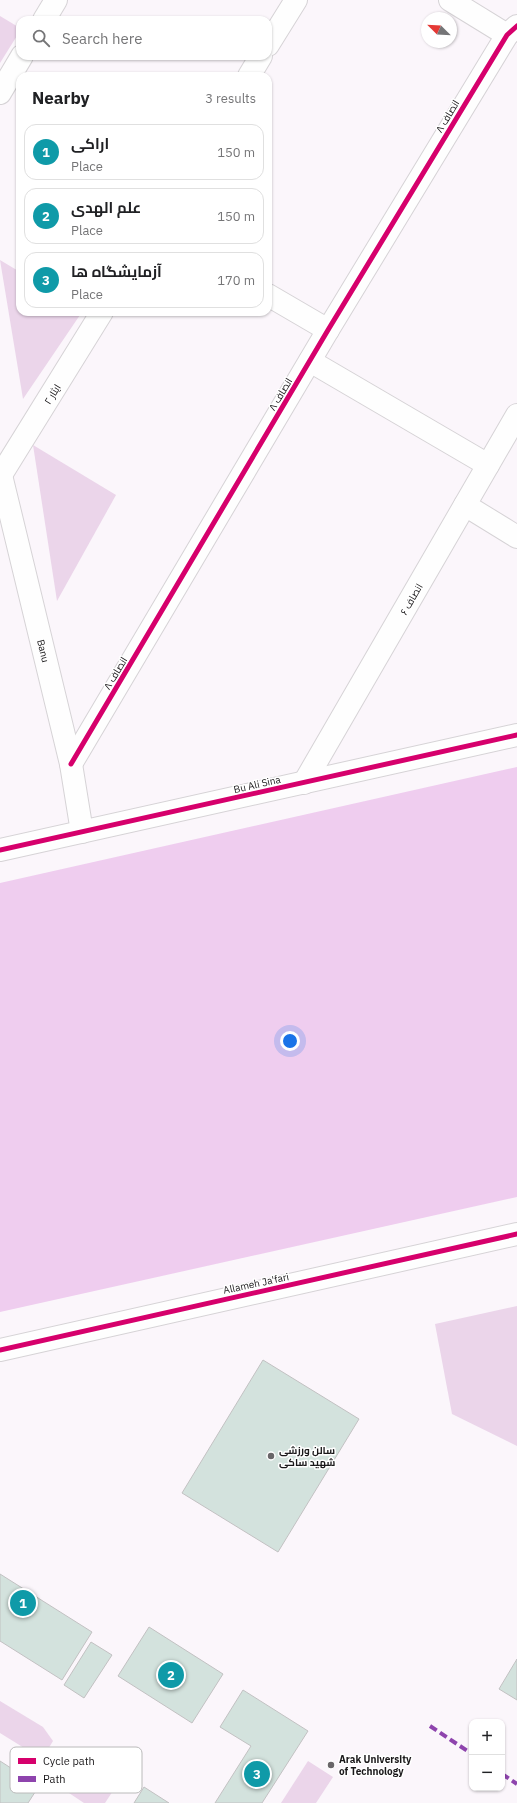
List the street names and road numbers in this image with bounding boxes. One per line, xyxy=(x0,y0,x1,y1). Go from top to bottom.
street label: انصاف ۸ xyxy=(433,98,462,135)
street label: انصاف ۸ xyxy=(266,376,295,413)
street label: ایثار ۲ xyxy=(41,382,64,407)
street label: انصاف ۶ xyxy=(397,581,426,617)
street label: Banu xyxy=(34,638,52,664)
street label: انصاف ۸ xyxy=(101,655,130,692)
street label: Bu Ali Sina xyxy=(232,773,283,796)
street label: Allameh Ja'fari xyxy=(222,1270,290,1297)

